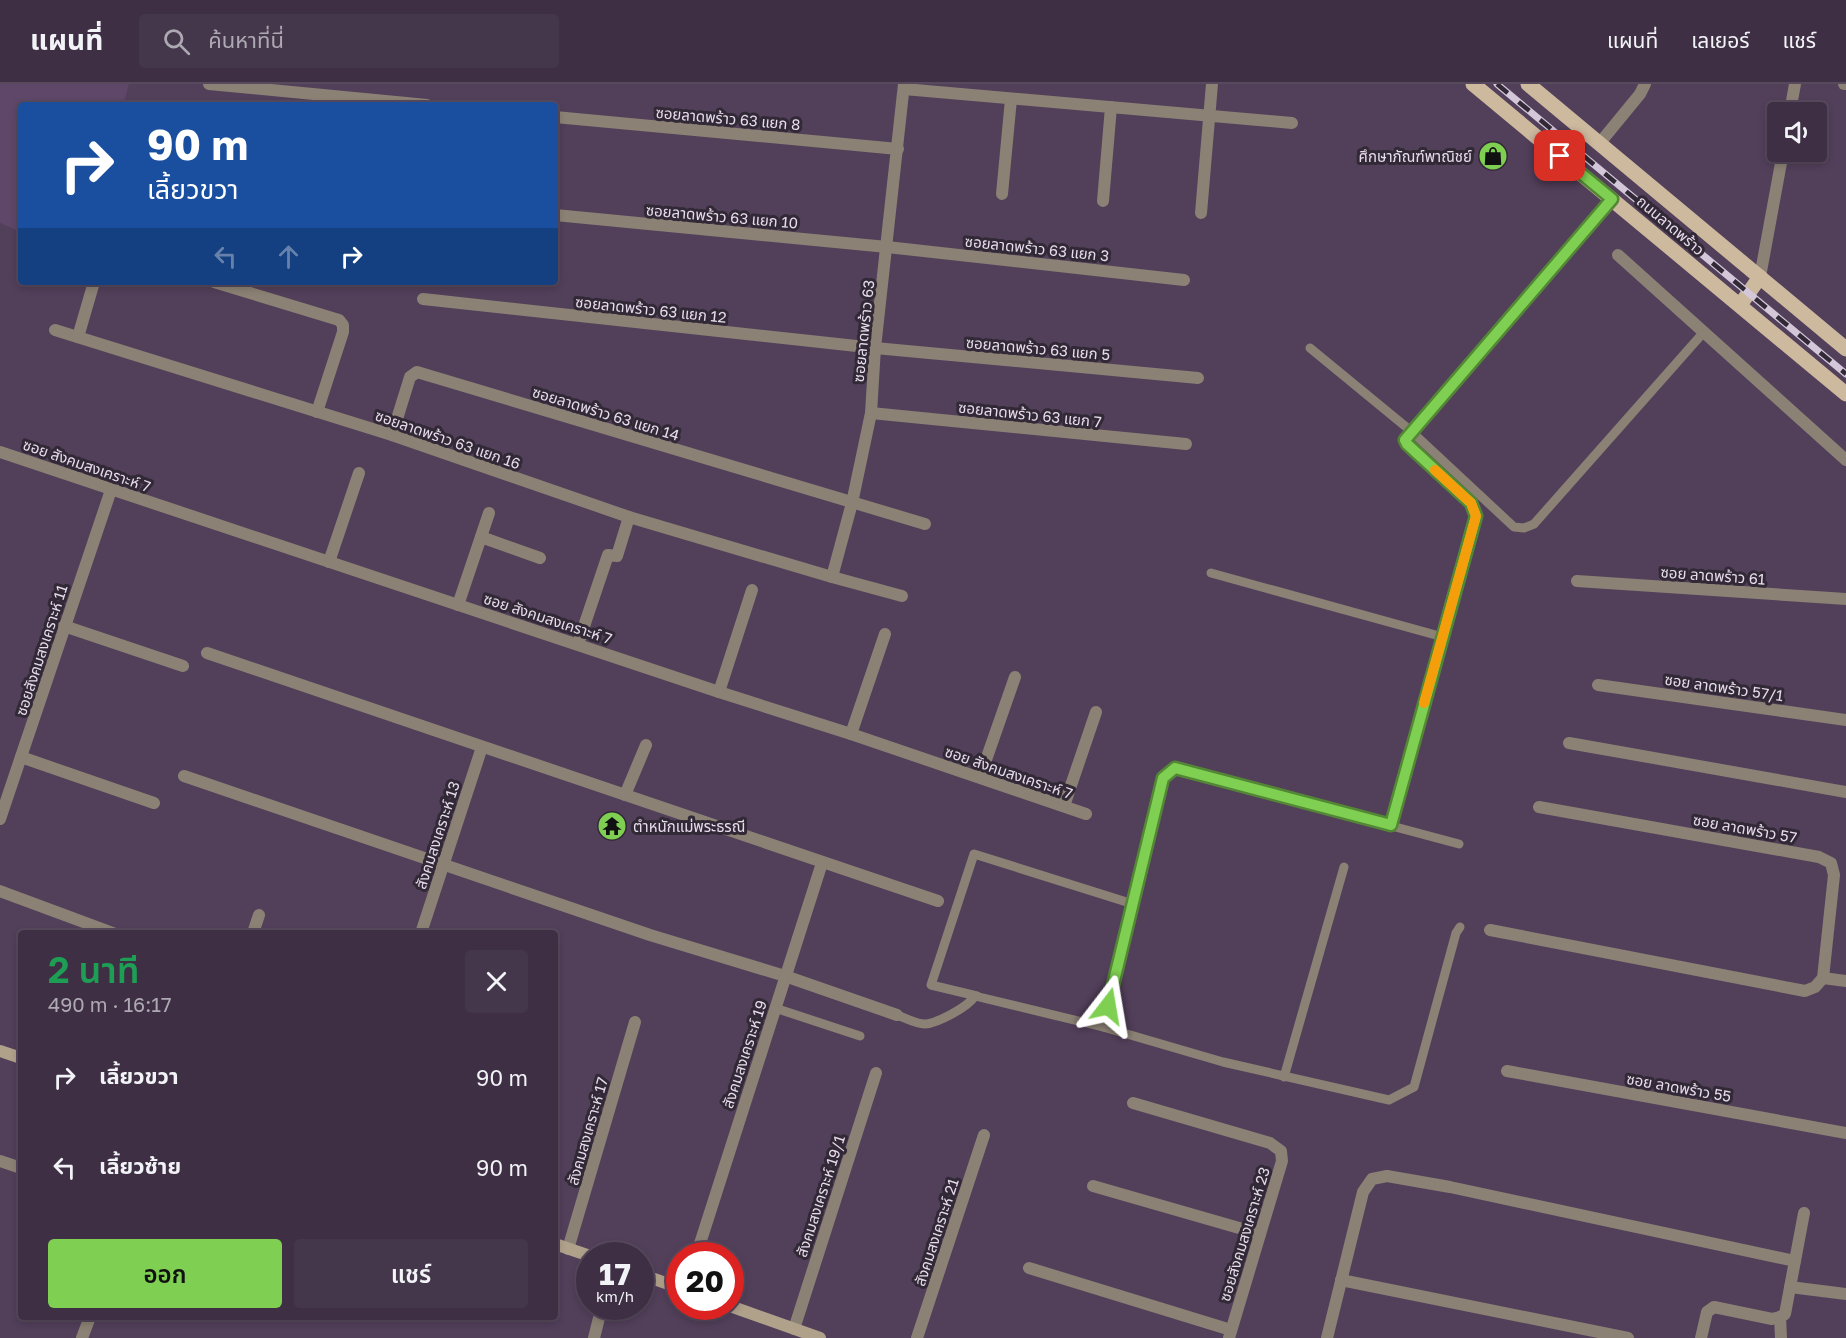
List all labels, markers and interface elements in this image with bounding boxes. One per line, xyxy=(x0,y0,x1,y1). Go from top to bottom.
search box xyxy=(139,14,559,68)
text: แผนที่ xyxy=(30,23,103,56)
icon: search xyxy=(160,25,193,58)
text: ค้นหาที่นี่ xyxy=(208,26,284,53)
text: แผนที่ xyxy=(1607,27,1658,53)
text: เลเยอร์ xyxy=(1691,27,1750,53)
text: แชร์ xyxy=(1783,27,1816,53)
map controls xyxy=(1767,102,1827,162)
button: sound xyxy=(1767,102,1827,162)
street label: ซอยลาดพร้าว 63 แยก 8 xyxy=(655,103,801,133)
text: 90 m xyxy=(147,119,248,169)
icon: right xyxy=(48,126,126,204)
pin xyxy=(1534,130,1585,181)
icon: arrive xyxy=(1543,139,1576,172)
shop icon: ศึกษาภัณฑ์พาณิชย์ xyxy=(1477,140,1509,172)
place label: ศึกษาภัณฑ์พาณิชย์ xyxy=(1359,147,1472,165)
text: เลี้ยวขวา xyxy=(147,173,238,205)
street label: ถนนลาดพร้าว xyxy=(1634,192,1708,258)
street label: ซอยลาดพร้าว 63 แยก 10 xyxy=(645,200,799,232)
street label: ซอยลาดพร้าว 63 แยก 3 xyxy=(964,231,1110,265)
icon: left xyxy=(209,240,242,273)
icon: ahead xyxy=(272,240,305,273)
icon: right xyxy=(335,240,368,273)
street label: ซอยลาดพร้าว 63 xyxy=(849,279,877,383)
street label: ซอยลาดพร้าว 63 แยก 12 xyxy=(574,292,728,326)
street label: ซอยลาดพร้าว 63 แยก 5 xyxy=(965,333,1111,363)
street label: ซอยลาดพร้าว 63 แยก 14 xyxy=(530,382,682,444)
street label: ซอยลาดพร้าว 63 แยก 7 xyxy=(957,398,1103,430)
street label: ซอยลาดพร้าว 63 แยก 16 xyxy=(373,406,523,472)
street label: ซอย สังคมสงเคราะห์ 7 xyxy=(21,435,153,495)
street label: ซอย ลาดพร้าว 61 xyxy=(1660,562,1766,588)
street label: ซอยสังคมสงเคราะห์ 11 xyxy=(11,582,71,718)
street label: ซอย สังคมสงเคราะห์ 7 xyxy=(482,589,614,647)
street label: ซอย ลาดพร้าว 57/1 xyxy=(1664,670,1784,704)
street label: ซอย สังคมสงเคราะห์ 7 xyxy=(943,742,1075,802)
street label: สังคมสงเคราะห์ 13 xyxy=(411,779,463,891)
temple icon: ตำหนักแม่พระธรณี xyxy=(596,810,628,842)
street label: ซอย ลาดพร้าว 57 xyxy=(1692,810,1798,846)
place label: ตำหนักแม่พระธรณี xyxy=(633,817,745,835)
text: 2 นาที xyxy=(48,948,139,991)
button: close xyxy=(465,950,528,1013)
position arrow xyxy=(1076,974,1140,1038)
text: 490 m · 16:17 xyxy=(48,992,172,1016)
street label: สังคมสงเคราะห์ 19 xyxy=(718,998,770,1110)
icon: right xyxy=(48,1061,81,1094)
text: เลี้ยวขวา xyxy=(99,1062,179,1089)
text: 90 m xyxy=(476,1064,528,1091)
street label: ซอย ลาดพร้าว 55 xyxy=(1625,1069,1733,1105)
street label: สังคมสงเคราะห์ 17 xyxy=(563,1075,611,1187)
street label: สังคมสงเคราะห์ 19/1 xyxy=(792,1133,848,1259)
icon: left xyxy=(48,1151,81,1184)
text: เลี้ยวซ้าย xyxy=(99,1152,181,1179)
text: 90 m xyxy=(476,1154,528,1181)
street label: ซอยสังคมสงเคราะห์ 23 xyxy=(1215,1165,1273,1303)
street label: สังคมสงเคราะห์ 21 xyxy=(910,1176,962,1288)
button: ออก xyxy=(48,1239,282,1308)
button: แชร์ xyxy=(294,1239,528,1308)
speed limit sign: 20 xyxy=(666,1242,744,1320)
text: 17 xyxy=(599,1256,631,1292)
text: km/h xyxy=(596,1287,634,1305)

